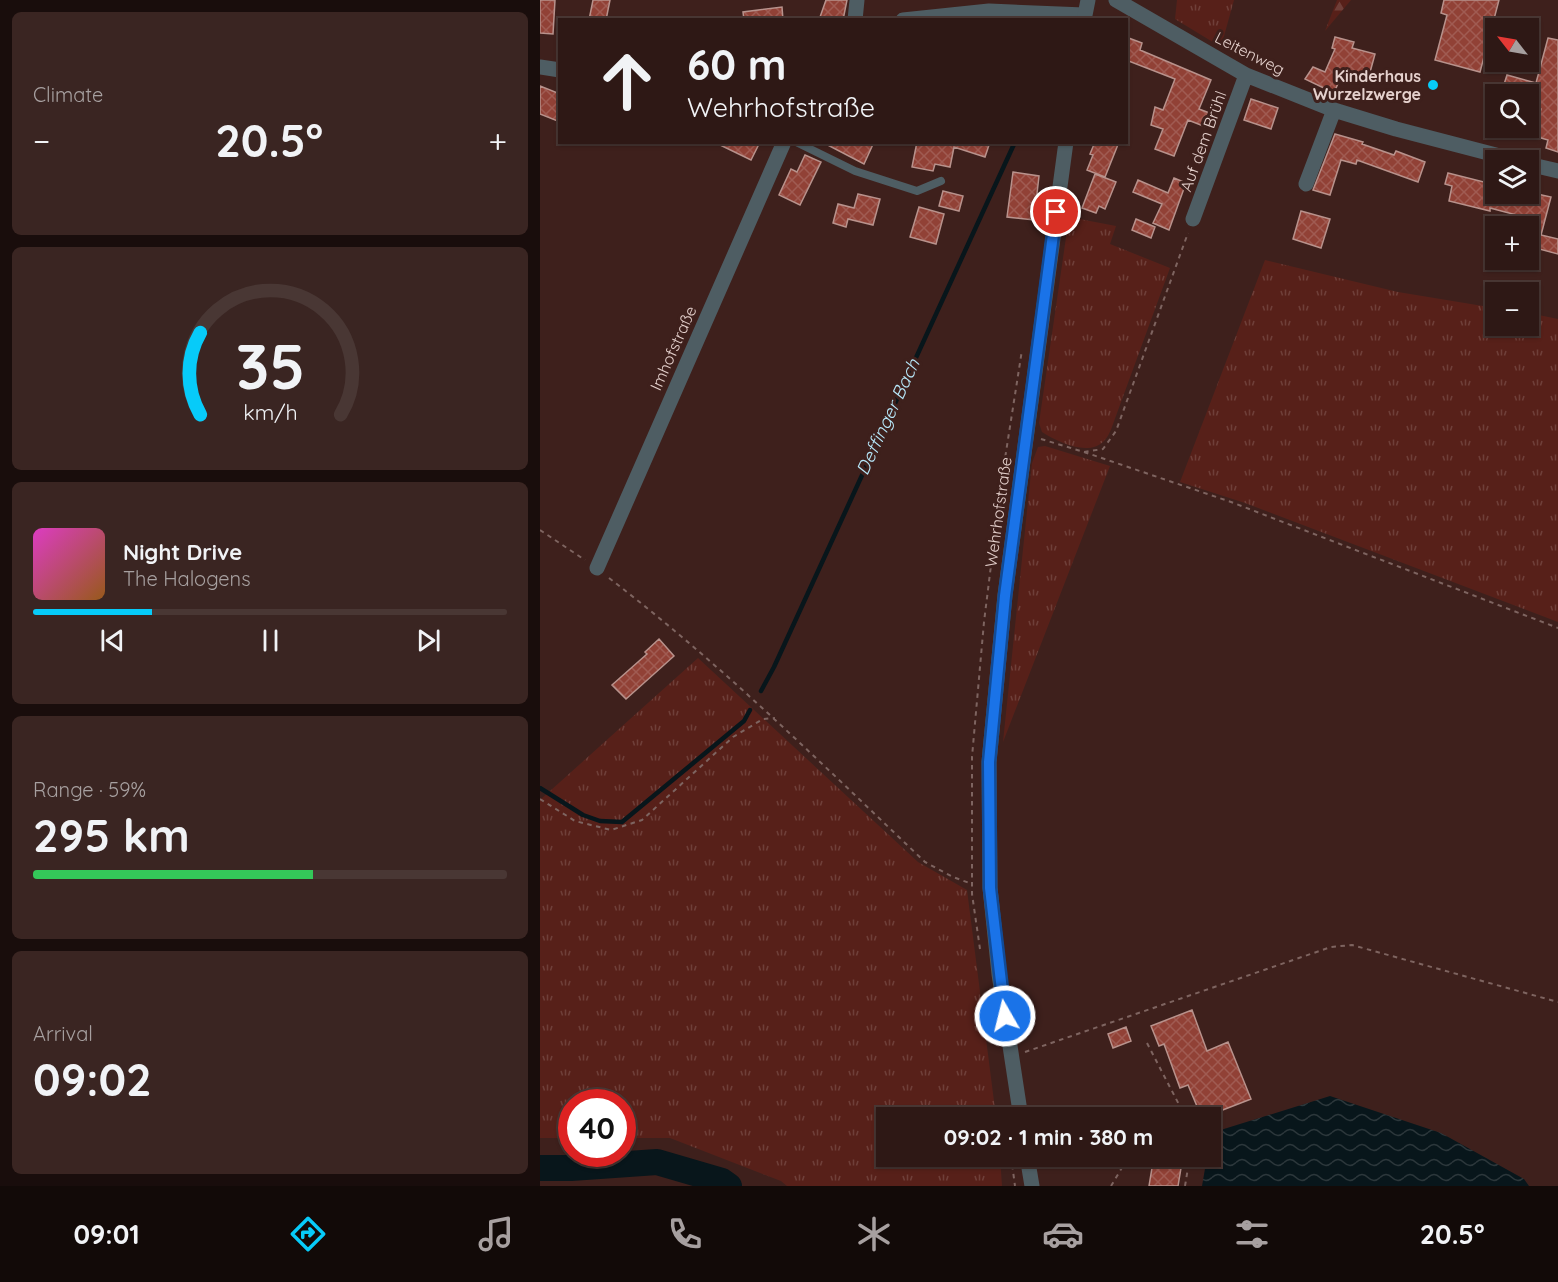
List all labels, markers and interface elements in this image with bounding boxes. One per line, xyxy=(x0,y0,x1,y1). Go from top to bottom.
north arrow xyxy=(1485,18,1539,72)
map controls xyxy=(1485,18,1539,336)
street label: Leitenweg xyxy=(1212,27,1288,79)
text: 60 m xyxy=(687,38,787,91)
icon: ahead xyxy=(588,42,666,120)
place label: Kinderhaus Wurzelzwerge xyxy=(1313,66,1421,104)
marker: Kinderhaus Wurzelzwerge xyxy=(1426,78,1440,92)
text: Climate xyxy=(33,82,103,107)
button: search xyxy=(1485,84,1539,138)
street label: Auf dem Brühl xyxy=(1176,88,1230,194)
text: Wehrhofstraße xyxy=(687,90,875,124)
text: 20.5° xyxy=(215,112,323,168)
text: − xyxy=(33,120,50,161)
text: + xyxy=(488,120,507,161)
button: layers xyxy=(1485,150,1539,204)
pin xyxy=(1030,186,1081,237)
icon: arrive xyxy=(1039,195,1072,228)
button: + xyxy=(1485,216,1539,270)
button: − xyxy=(1485,282,1539,336)
street label: Imhofstraße xyxy=(645,303,701,393)
text: 35 xyxy=(235,327,305,405)
water label: Deffinger Bach xyxy=(851,354,925,479)
text: km/h xyxy=(243,400,297,426)
street label: Wehrhofstraße xyxy=(980,455,1016,569)
text: Night Drive xyxy=(123,538,242,566)
text: The Halogens xyxy=(123,566,251,591)
icon: previous xyxy=(96,624,129,657)
icon: pause xyxy=(254,624,287,657)
icon: next xyxy=(412,624,445,657)
text: Range · 59% xyxy=(33,777,146,802)
text: 295 km xyxy=(33,807,190,863)
position arrow xyxy=(973,984,1037,1048)
text: Arrival xyxy=(33,1021,93,1046)
text: 09:02 xyxy=(33,1051,152,1107)
speed limit sign: 40 xyxy=(558,1089,636,1167)
text: 09:02 · 1 min · 380 m xyxy=(944,1123,1153,1151)
icon: directions xyxy=(287,1213,329,1255)
icon: music xyxy=(475,1213,517,1255)
icon: phone xyxy=(664,1213,706,1255)
icon: climate xyxy=(853,1213,895,1255)
icon: car xyxy=(1042,1213,1084,1255)
icon: filters xyxy=(1231,1213,1273,1255)
text: 09:01 xyxy=(73,1217,140,1251)
text: 20.5° xyxy=(1420,1217,1485,1251)

